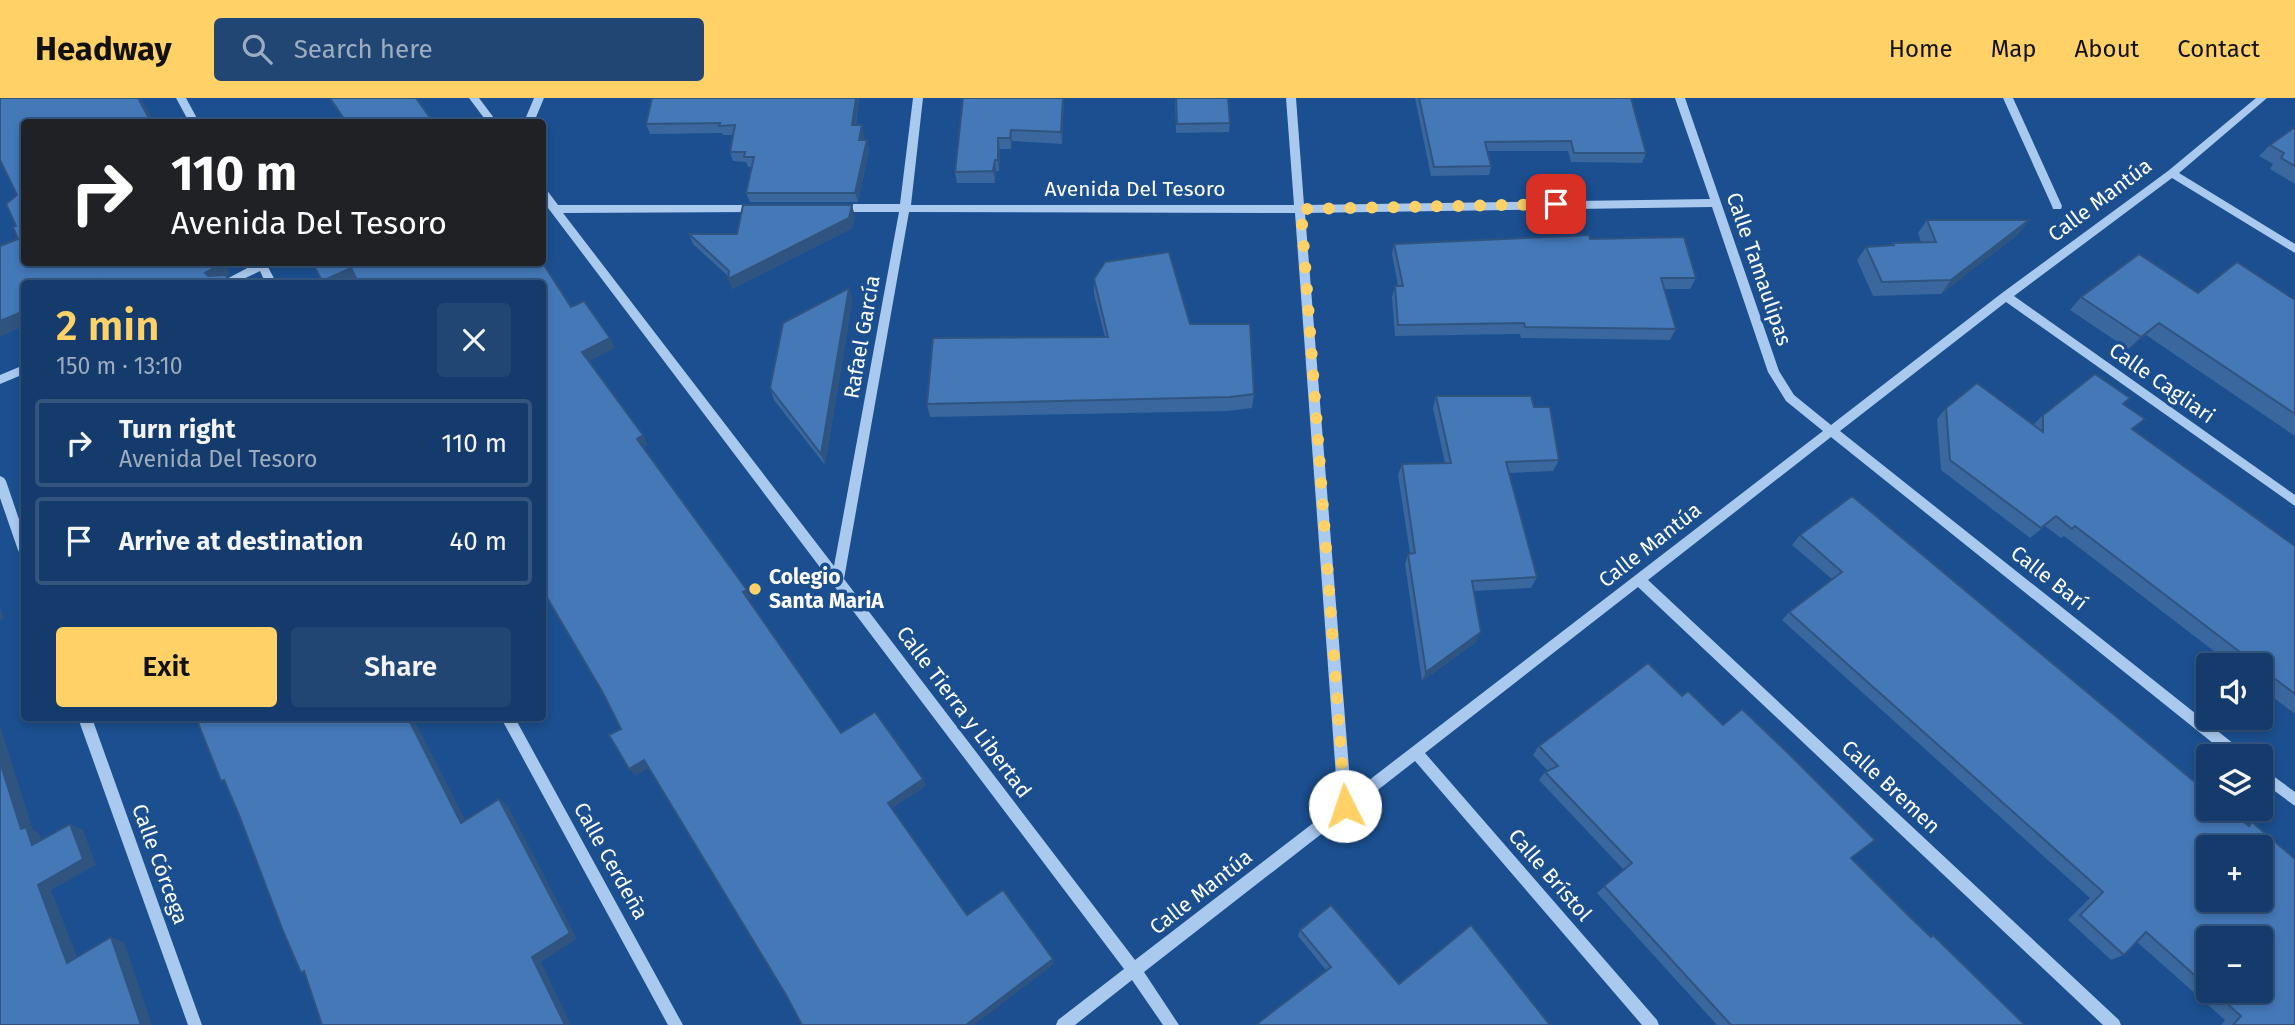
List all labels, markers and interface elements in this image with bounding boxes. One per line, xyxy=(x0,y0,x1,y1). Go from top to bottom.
search box xyxy=(214,18,704,81)
text: Headway xyxy=(35,29,172,69)
icon: search xyxy=(238,30,276,68)
text: Search here xyxy=(294,34,433,65)
text: Home xyxy=(1889,35,1953,63)
text: Map xyxy=(1991,35,2037,63)
text: About xyxy=(2075,35,2139,63)
text: Contact xyxy=(2177,35,2260,63)
text: 110 m xyxy=(171,144,297,203)
icon: right xyxy=(56,147,147,238)
street label: Calle Mantúa xyxy=(2043,153,2157,247)
pin xyxy=(1526,174,1586,234)
street label: Avenida Del Tesoro xyxy=(1044,176,1226,202)
icon: arrive xyxy=(1537,185,1575,223)
street label: Calle Tamaulipas xyxy=(1721,189,1797,349)
text: Avenida Del Tesoro xyxy=(171,204,447,242)
street label: Rafael García xyxy=(838,273,886,401)
text: 2 min xyxy=(56,301,160,351)
button: close xyxy=(437,303,511,377)
street label: Calle Cagliari xyxy=(2104,337,2220,429)
text: 150 m · 13:10 xyxy=(56,352,183,380)
text: Turn right xyxy=(119,414,236,445)
icon: right xyxy=(60,424,98,462)
text: 110 m xyxy=(441,428,507,459)
text: Avenida Del Tesoro xyxy=(119,445,317,473)
street label: Calle Mantúa xyxy=(1593,497,1707,593)
icon: arrive xyxy=(60,522,98,560)
text: Arrive at destination xyxy=(119,526,363,557)
text: 40 m xyxy=(449,526,507,557)
street label: Calle Barí xyxy=(2005,540,2093,616)
place label: Colegio Santa MariA xyxy=(769,564,884,614)
marker: Colegio Santa MariA xyxy=(747,581,763,597)
street label: Calle Tierra y Libertad xyxy=(891,621,1037,803)
button: Exit xyxy=(56,627,277,707)
button: Share xyxy=(291,627,511,707)
map controls xyxy=(2196,653,2273,1003)
button: sound xyxy=(2196,653,2273,730)
street label: Calle Bremen xyxy=(1836,735,1946,839)
button: layers xyxy=(2196,744,2273,821)
position arrow xyxy=(1308,769,1382,843)
street label: Calle Cerdeña xyxy=(568,798,654,924)
street label: Calle Córcega xyxy=(126,800,194,928)
street label: Calle Brístol xyxy=(1503,823,1597,927)
button: + xyxy=(2196,835,2273,912)
street label: Calle Mantúa xyxy=(1144,844,1258,940)
button: − xyxy=(2196,926,2273,1003)

